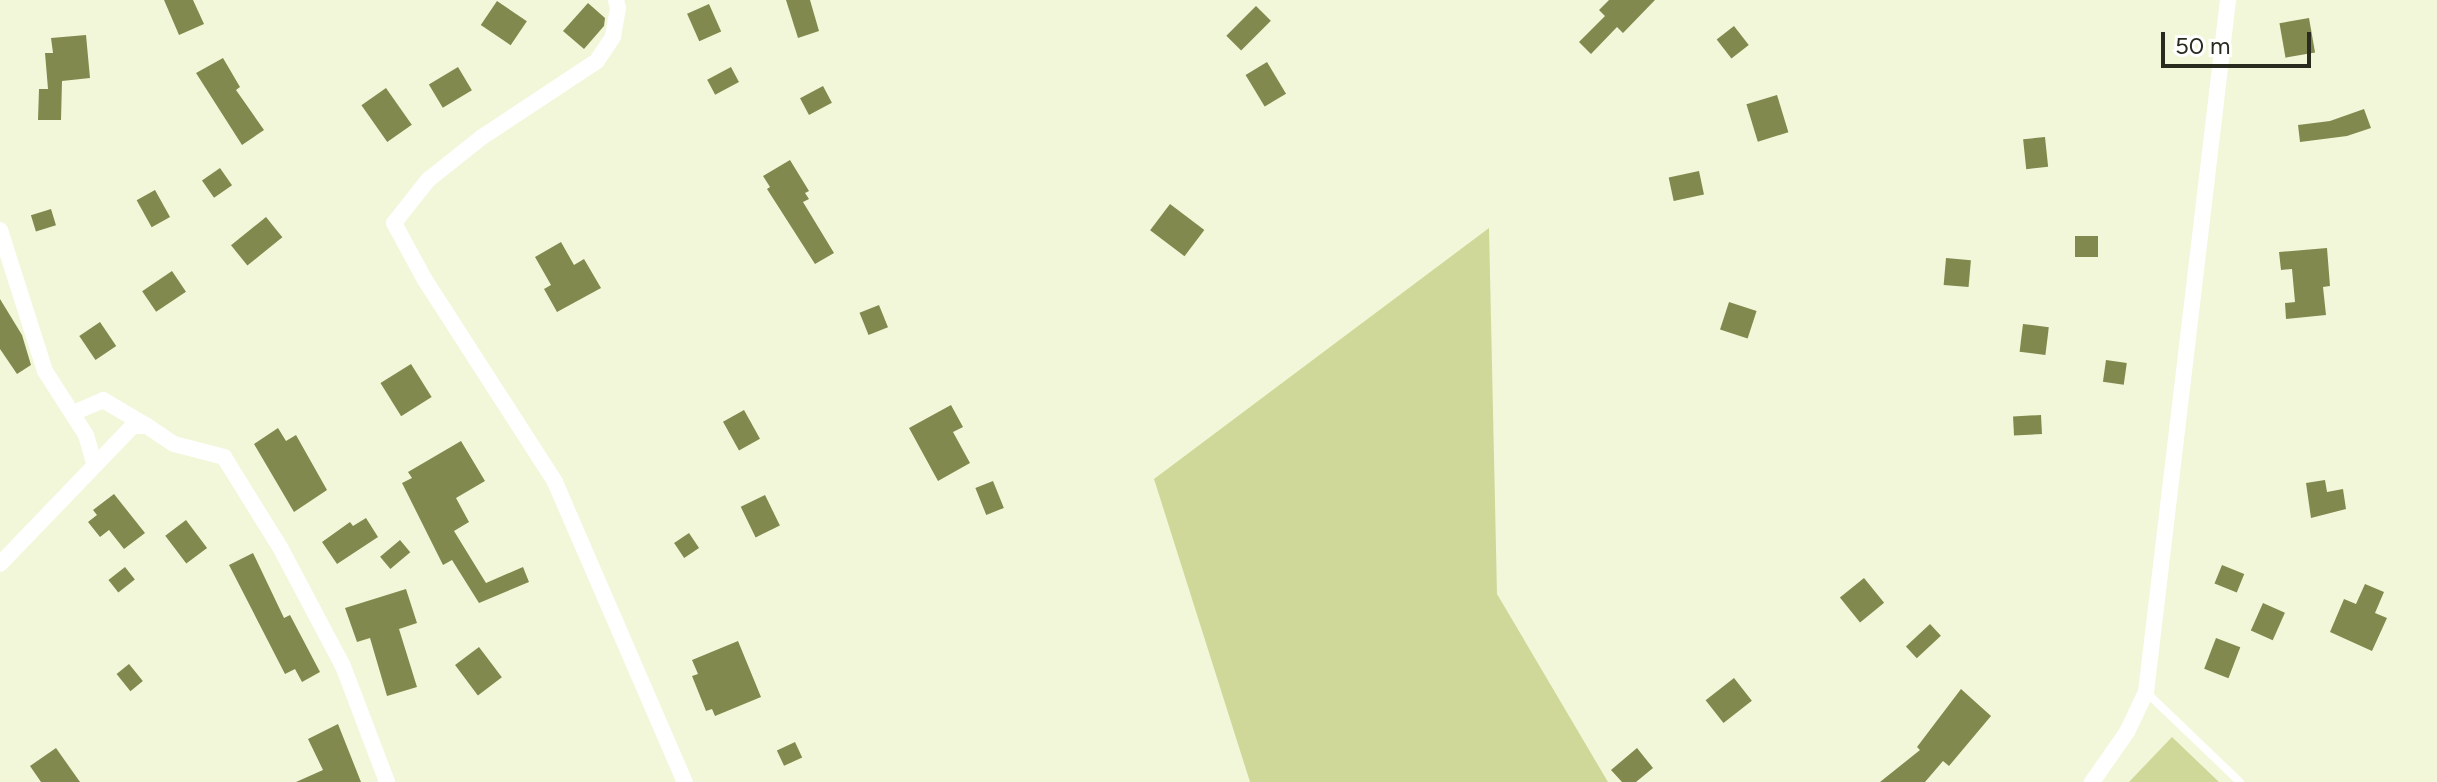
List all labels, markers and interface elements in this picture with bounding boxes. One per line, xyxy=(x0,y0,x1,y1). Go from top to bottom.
scale bar xyxy=(2165,16,2315,66)
text: 50 m xyxy=(2175,31,2231,60)

